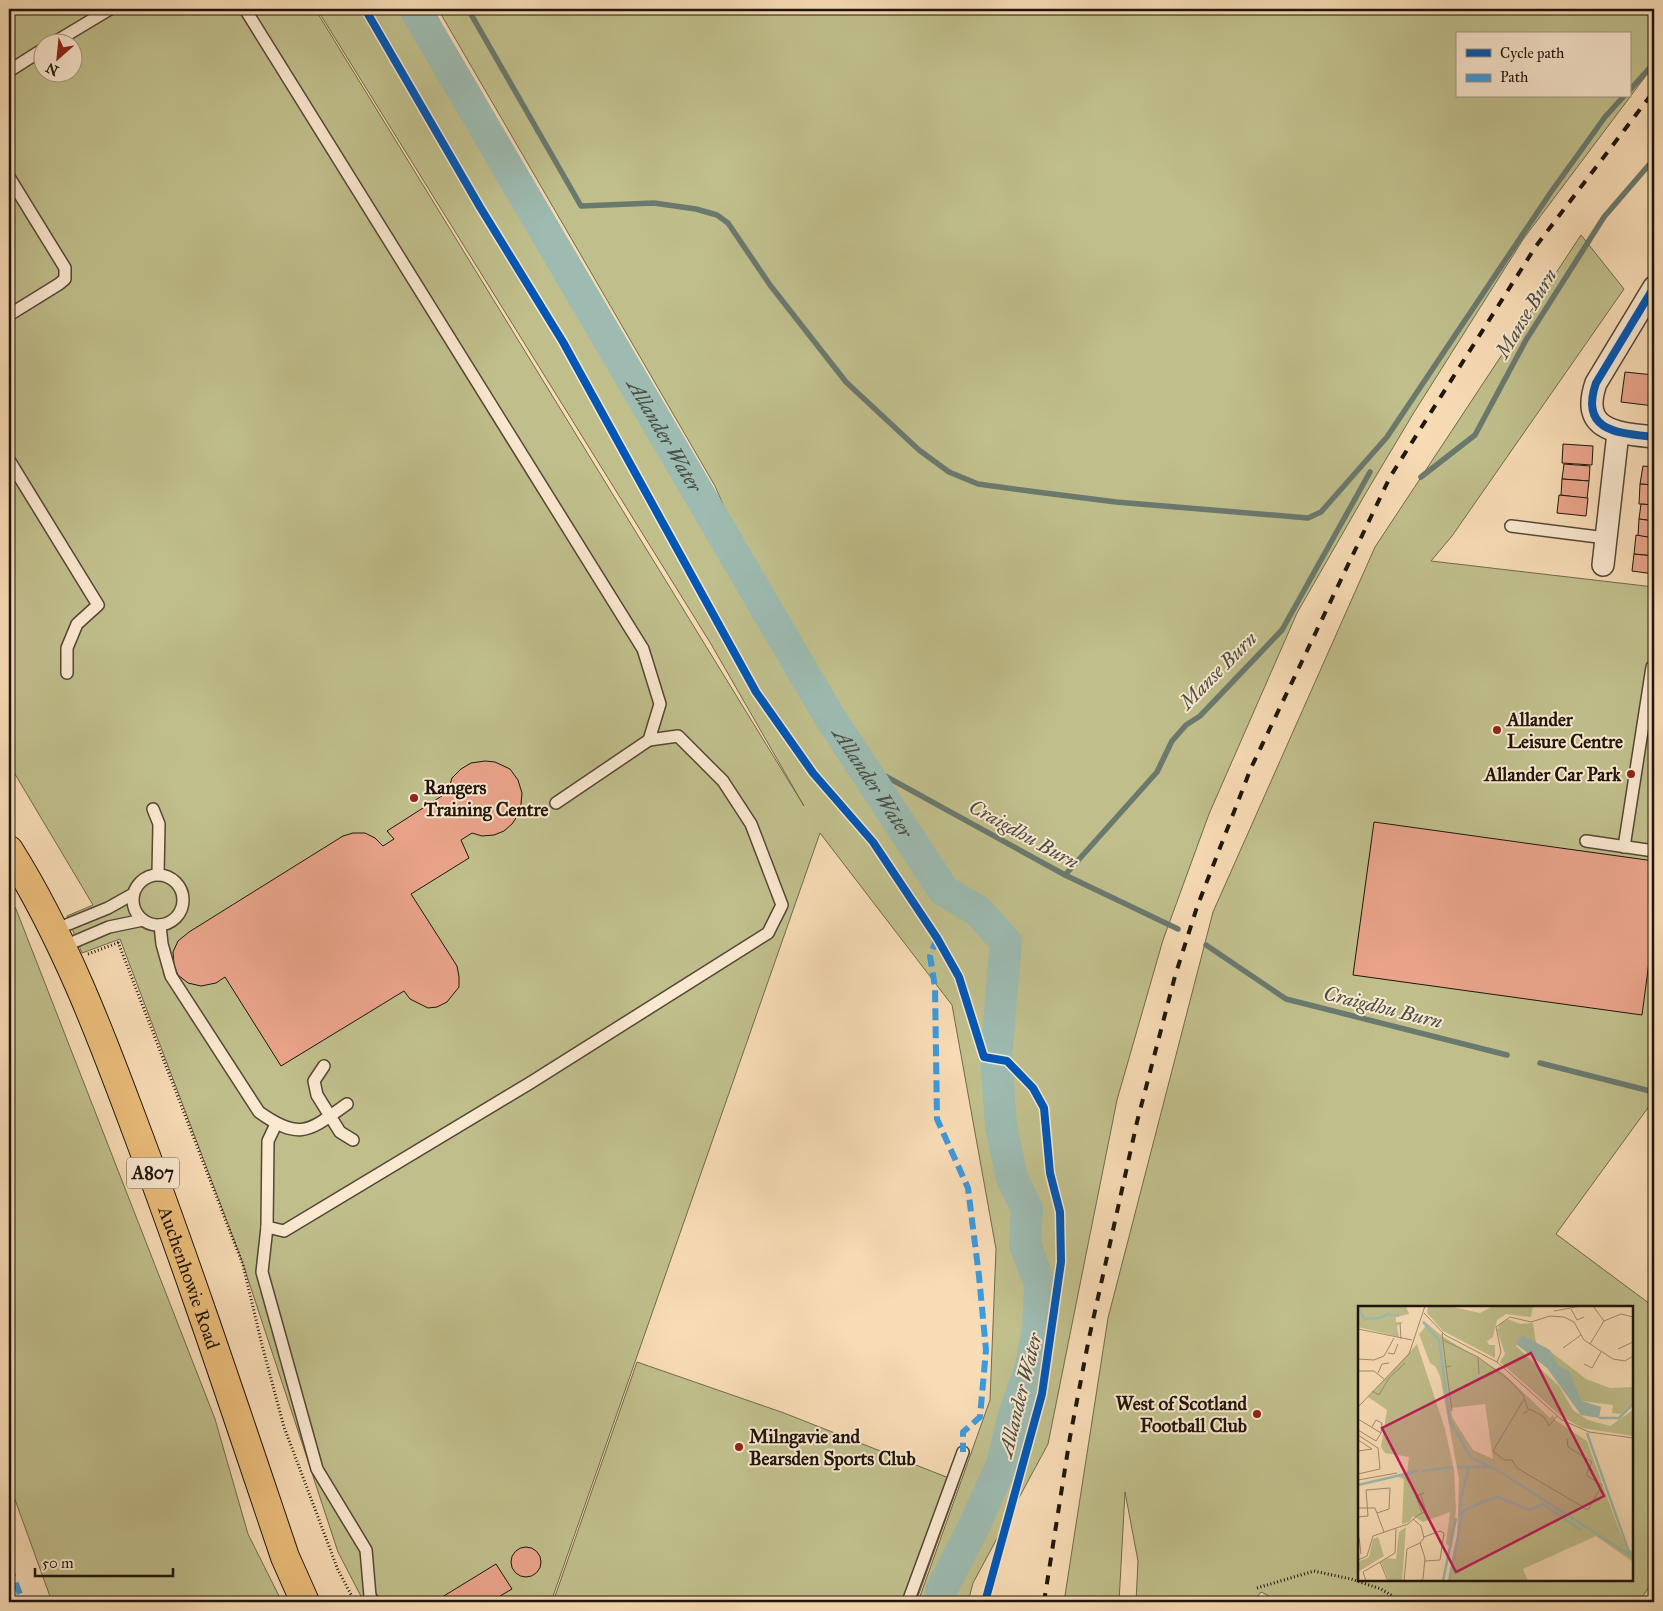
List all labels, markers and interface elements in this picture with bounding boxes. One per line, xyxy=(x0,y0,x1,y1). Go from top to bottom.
north arrow xyxy=(32,32,82,82)
legend xyxy=(1456,32,1630,98)
text: Cycle path xyxy=(1500,44,1565,62)
text: N xyxy=(43,59,61,79)
text: Path xyxy=(1500,68,1529,86)
water label: Manse Burn xyxy=(1489,264,1562,364)
water label: Allander Water xyxy=(621,373,708,498)
water label: Manse Burn xyxy=(1173,626,1262,715)
place label: Allander Leisure Centre xyxy=(1505,708,1623,753)
water label: Allander Water xyxy=(827,721,919,844)
marker: Allander Leisure Centre xyxy=(1491,724,1503,736)
place label: Allander Car Park xyxy=(1482,763,1622,786)
marker: Allander Car Park xyxy=(1625,768,1637,780)
place label: Rangers Training Centre xyxy=(423,776,548,822)
marker: Rangers Training Centre xyxy=(408,792,420,804)
water label: Craigdhu Burn xyxy=(965,794,1083,874)
water label: Craigdhu Burn xyxy=(1321,981,1445,1033)
road number: A807 xyxy=(127,1158,179,1188)
street label: Auchenhowie Road xyxy=(153,1202,225,1353)
inset map xyxy=(1358,1306,1633,1581)
water label: Allander Water xyxy=(993,1329,1047,1461)
place label: West of Scotland Football Club xyxy=(1116,1392,1247,1437)
marker: West of Scotland Football Club xyxy=(1251,1408,1263,1420)
place label: Milngavie and Bearsden Sports Club xyxy=(749,1425,916,1471)
marker: Milngavie and Bearsden Sports Club xyxy=(733,1441,745,1453)
scale bar xyxy=(35,1546,172,1578)
text: 50 m xyxy=(42,1554,74,1572)

